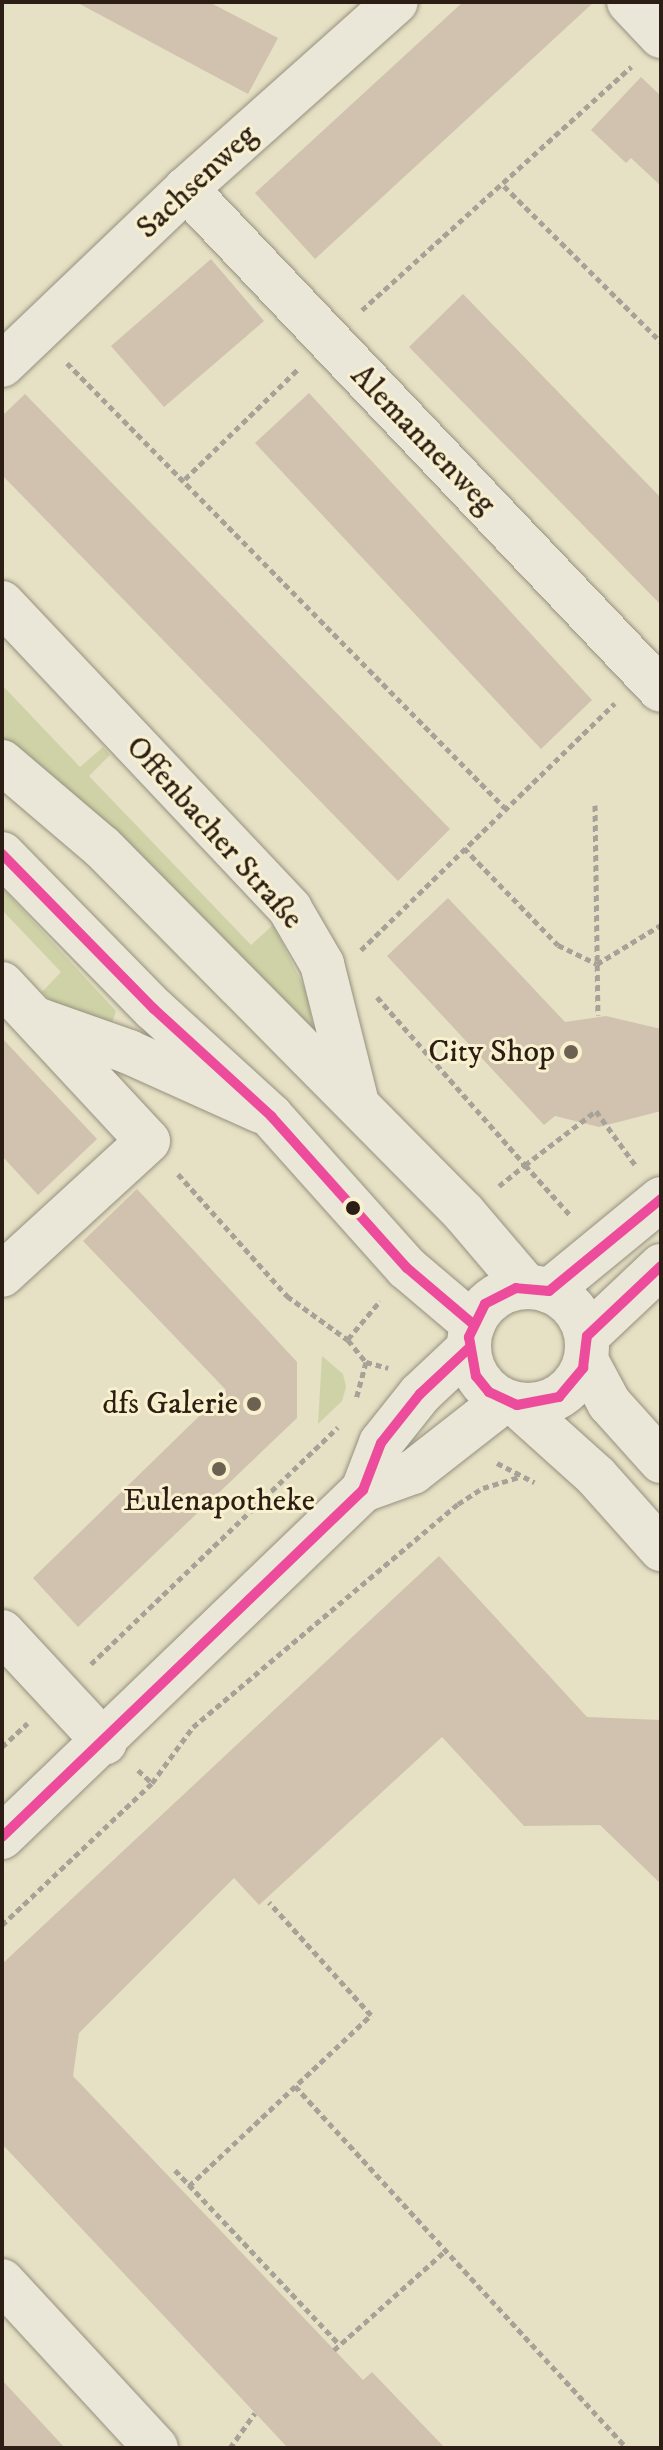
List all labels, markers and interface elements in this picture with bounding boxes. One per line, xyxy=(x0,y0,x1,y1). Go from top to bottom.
street label: Sachsenweg xyxy=(129,117,265,247)
street label: Alemannenweg xyxy=(342,357,504,523)
street label: Offenbacher Straße xyxy=(117,729,311,937)
place label: City Shop xyxy=(428,1033,555,1071)
marker: City Shop xyxy=(562,1043,580,1061)
unlabelled marker xyxy=(345,1200,361,1216)
place label: dfs Galerie xyxy=(102,1385,238,1423)
marker: dfs Galerie xyxy=(245,1395,263,1413)
marker: Eulenapotheke xyxy=(210,1460,228,1478)
place label: Eulenapotheke xyxy=(123,1482,315,1520)

